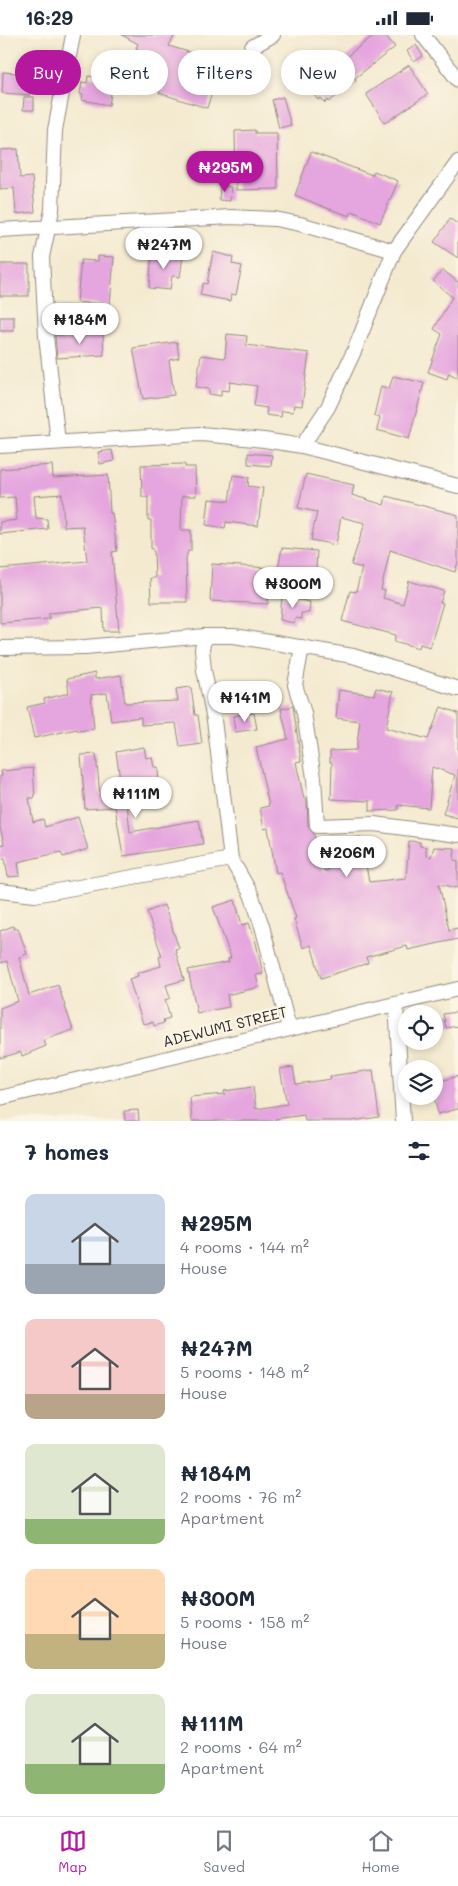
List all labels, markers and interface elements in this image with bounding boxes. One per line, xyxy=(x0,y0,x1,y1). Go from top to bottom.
text: 16:29 xyxy=(25,5,73,30)
chip: Buy xyxy=(15,50,81,95)
chip: Rent xyxy=(91,50,168,95)
chip: Filters xyxy=(178,50,271,95)
chip: New xyxy=(281,50,355,95)
pin: ₦295M xyxy=(190,151,260,193)
text: ₦295M xyxy=(197,156,253,177)
pin: ₦247M xyxy=(129,227,199,270)
text: ₦247M xyxy=(136,233,192,254)
pin: ₦184M xyxy=(45,303,115,345)
text: ₦184M xyxy=(53,308,107,329)
pin: ₦300M xyxy=(258,567,328,609)
text: ₦300M xyxy=(264,572,322,593)
pin: ₦141M xyxy=(210,681,280,723)
text: ₦141M xyxy=(219,686,271,707)
pin: ₦111M xyxy=(101,777,171,819)
text: ₦111M xyxy=(112,782,160,803)
pin: ₦206M xyxy=(312,835,382,878)
text: ₦206M xyxy=(319,841,375,862)
street label: ADEWUMI STREET xyxy=(160,1001,289,1051)
map controls xyxy=(398,1005,443,1105)
button: locate xyxy=(398,1005,443,1050)
button: layers xyxy=(398,1060,443,1105)
icon: filters xyxy=(405,1137,433,1165)
text: 7 homes xyxy=(25,1138,109,1165)
text: ₦295M xyxy=(180,1209,253,1236)
icon: home xyxy=(65,1214,125,1274)
text: 4 rooms · 144 m² xyxy=(180,1236,309,1257)
text: House xyxy=(180,1257,227,1278)
text: ₦247M xyxy=(180,1334,253,1361)
icon: home xyxy=(65,1339,125,1399)
text: 5 rooms · 148 m² xyxy=(180,1361,309,1382)
text: House xyxy=(180,1382,227,1403)
text: ₦184M xyxy=(180,1459,252,1486)
icon: home xyxy=(65,1464,125,1524)
text: 2 rooms · 76 m² xyxy=(180,1486,301,1507)
text: Apartment xyxy=(180,1507,265,1528)
text: ₦300M xyxy=(180,1584,256,1611)
icon: home xyxy=(65,1589,125,1649)
text: 5 rooms · 158 m² xyxy=(180,1611,309,1632)
text: House xyxy=(180,1632,227,1653)
text: ₦111M xyxy=(180,1709,244,1736)
icon: home xyxy=(65,1714,125,1774)
text: 2 rooms · 64 m² xyxy=(180,1736,302,1757)
text: Apartment xyxy=(180,1757,265,1778)
tab: Map xyxy=(58,1827,87,1876)
tab: Saved xyxy=(203,1827,245,1876)
tab: Home xyxy=(362,1827,400,1876)

